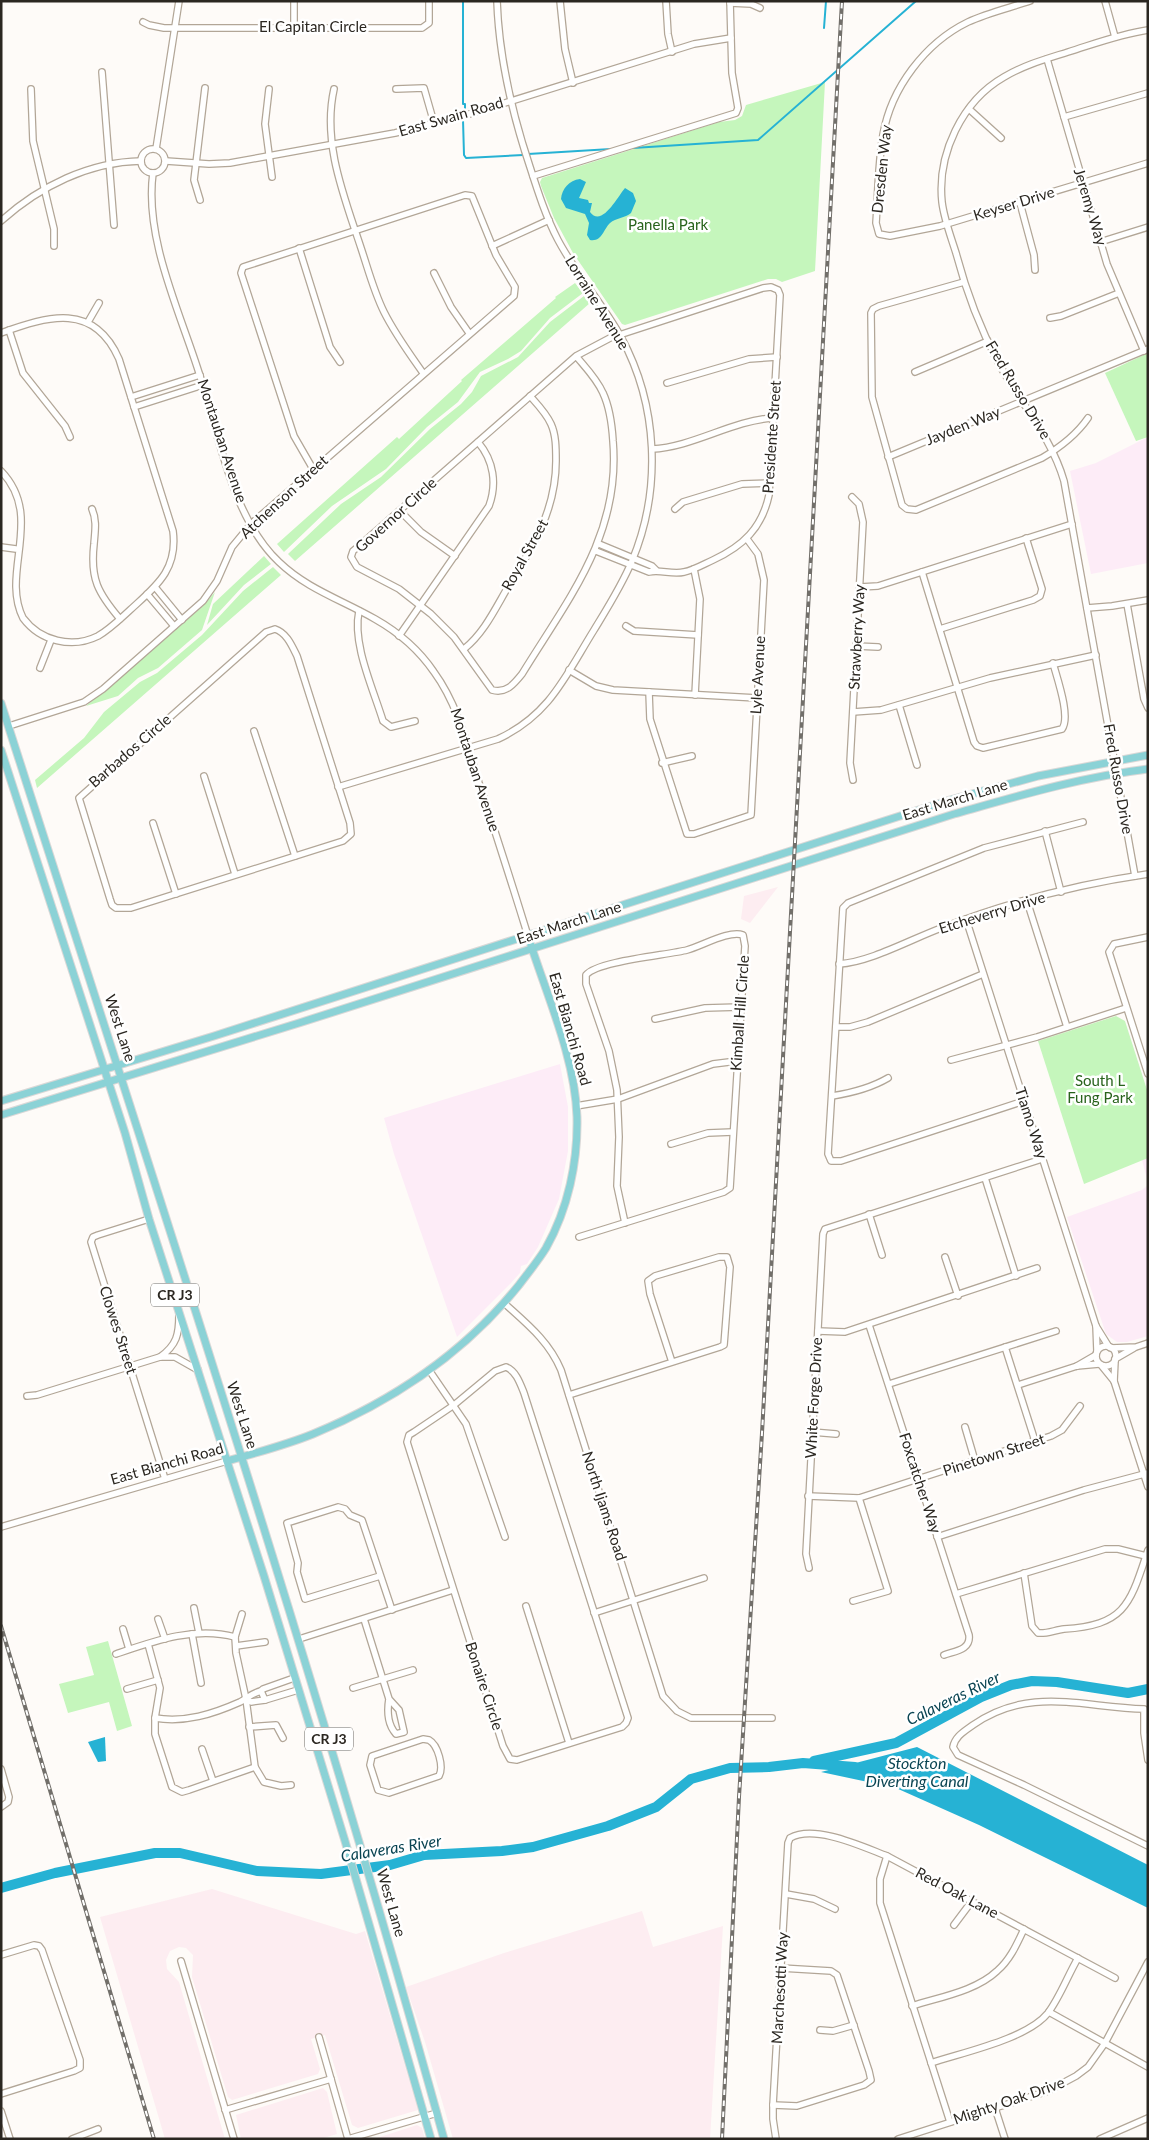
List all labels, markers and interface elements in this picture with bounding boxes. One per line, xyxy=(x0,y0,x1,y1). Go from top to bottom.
street label: El Capitan Circle xyxy=(259,17,367,35)
street label: East Swain Road xyxy=(396,93,505,140)
street label: Dresden Way xyxy=(867,124,895,214)
street label: Jeremy Way xyxy=(1071,166,1111,248)
street label: Keyser Drive xyxy=(971,182,1057,224)
park label: Panella Park xyxy=(628,215,708,233)
street label: Lorraine Avenue xyxy=(562,252,634,353)
street label: Fred Russo Drive xyxy=(982,337,1055,442)
street label: Montauban Avenue xyxy=(194,377,251,505)
street label: Presidente Street xyxy=(758,379,784,494)
street label: Jayden Way xyxy=(923,402,1003,448)
street label: Atchenson Street xyxy=(236,451,331,542)
street label: Governor Circle xyxy=(351,473,440,556)
street label: Royal Street xyxy=(497,515,551,593)
street label: Strawberry Way xyxy=(844,583,868,690)
street label: Lyle Avenue xyxy=(746,635,768,715)
street label: Montauban Avenue xyxy=(447,706,504,834)
street label: Barbados Circle xyxy=(85,710,174,791)
street label: Fred Russo Drive xyxy=(1100,722,1138,835)
street label: East March Lane xyxy=(900,774,1009,824)
street label: Etcheverry Drive xyxy=(936,887,1047,937)
street label: East March Lane xyxy=(514,897,623,947)
street label: Kimball Hill Circle xyxy=(726,954,752,1071)
street label: East Bianchi Road xyxy=(546,970,596,1087)
street label: West Lane xyxy=(102,992,140,1064)
park label: South L Fung Park xyxy=(1067,1071,1133,1106)
street label: Tiamo Way xyxy=(1012,1085,1052,1161)
street label: Clowes Street xyxy=(96,1283,142,1377)
road number: CR J3 xyxy=(151,1284,199,1306)
street label: White Forge Drive xyxy=(801,1337,825,1459)
street label: West Lane xyxy=(224,1379,262,1451)
street label: Pinetown Street xyxy=(940,1429,1047,1479)
street label: Foxcatcher Way xyxy=(896,1430,946,1536)
street label: East Bianchi Road xyxy=(108,1438,225,1488)
street label: North Ijams Road xyxy=(579,1449,631,1563)
street label: Bonaire Circle xyxy=(462,1639,508,1732)
water label: Calaveras River xyxy=(903,1666,1003,1728)
road number: CR J3 xyxy=(305,1728,353,1750)
water label: Stockton Diverting Canal xyxy=(866,1753,969,1790)
water label: Calaveras River xyxy=(339,1830,443,1865)
street label: Red Oak Lane xyxy=(913,1863,1002,1922)
street label: West Lane xyxy=(374,1867,410,1939)
street label: Marchesotti Way xyxy=(767,1931,791,2044)
street label: Mighty Oak Drive xyxy=(951,2073,1067,2128)

